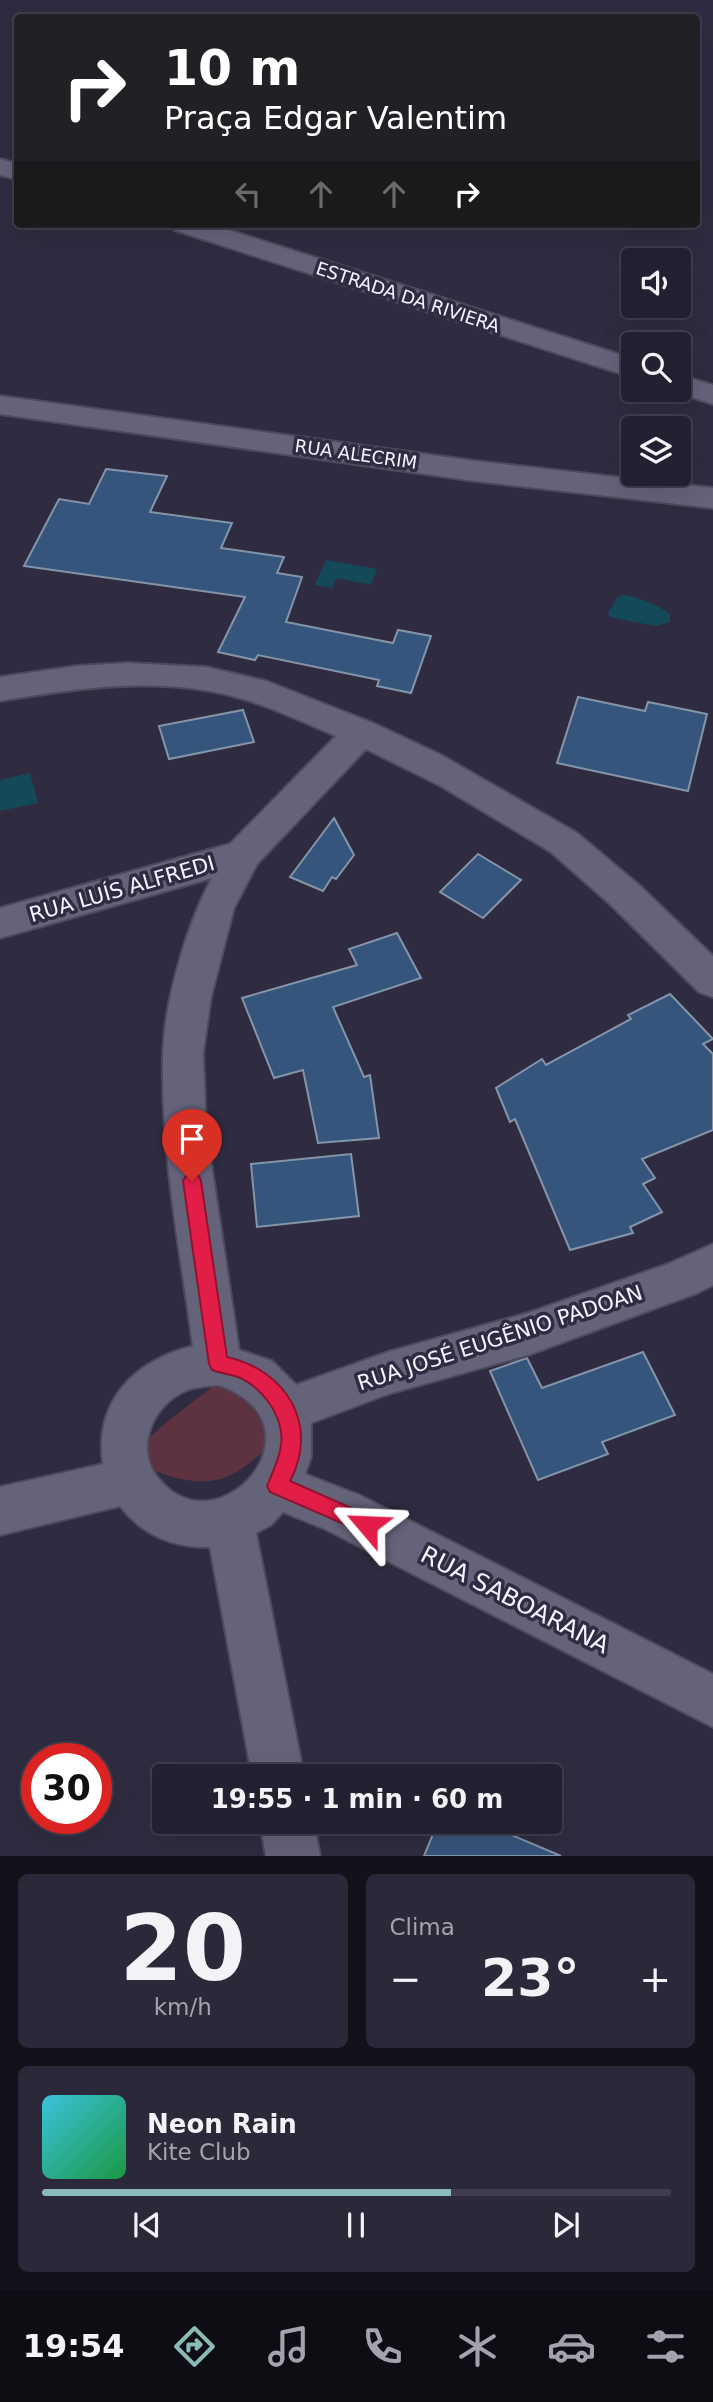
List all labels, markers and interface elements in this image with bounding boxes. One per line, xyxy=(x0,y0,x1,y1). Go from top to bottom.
text: 10 m xyxy=(164,40,300,97)
icon: right xyxy=(49,42,140,133)
text: Praça Edgar Valentim xyxy=(164,99,507,137)
icon: left xyxy=(229,175,267,213)
icon: ahead xyxy=(302,175,340,213)
icon: ahead xyxy=(375,175,413,213)
icon: right xyxy=(448,175,486,213)
map controls xyxy=(621,248,691,486)
button: sound xyxy=(621,248,691,318)
street label: ESTRADA DA RIVIERA xyxy=(313,257,503,337)
button: search xyxy=(621,332,691,402)
button: layers xyxy=(621,416,691,486)
street label: RUA ALECRIM xyxy=(293,435,419,473)
street label: RUA LUÍS ALFREDI xyxy=(26,850,217,927)
pin xyxy=(162,1109,222,1181)
icon: arrive xyxy=(173,1120,211,1158)
street label: RUA JOSÉ EUGÊNIO PADOAN xyxy=(354,1280,646,1396)
position arrow xyxy=(330,1488,404,1562)
street label: RUA SABOARANA xyxy=(416,1540,614,1660)
speed limit sign: 30 xyxy=(21,1743,112,1834)
text: 19:55 · 1 min · 60 m xyxy=(211,1784,503,1814)
text: 20 xyxy=(119,1896,246,2001)
text: Clima xyxy=(390,1914,455,1940)
text: 23° xyxy=(481,1948,579,2008)
text: − xyxy=(390,1957,421,2001)
text: + xyxy=(639,1957,671,2001)
text: km/h xyxy=(154,1994,212,2020)
text: Neon Rain xyxy=(147,2109,297,2139)
text: Kite Club xyxy=(147,2139,251,2165)
icon: previous xyxy=(128,2206,166,2244)
icon: pause xyxy=(337,2206,375,2244)
icon: next xyxy=(547,2206,585,2244)
icon: directions xyxy=(170,2322,219,2371)
icon: music xyxy=(264,2322,313,2371)
icon: phone xyxy=(358,2322,407,2371)
icon: climate xyxy=(453,2322,502,2371)
icon: car xyxy=(547,2322,596,2371)
icon: filters xyxy=(641,2322,690,2371)
text: 19:54 xyxy=(23,2327,125,2365)

